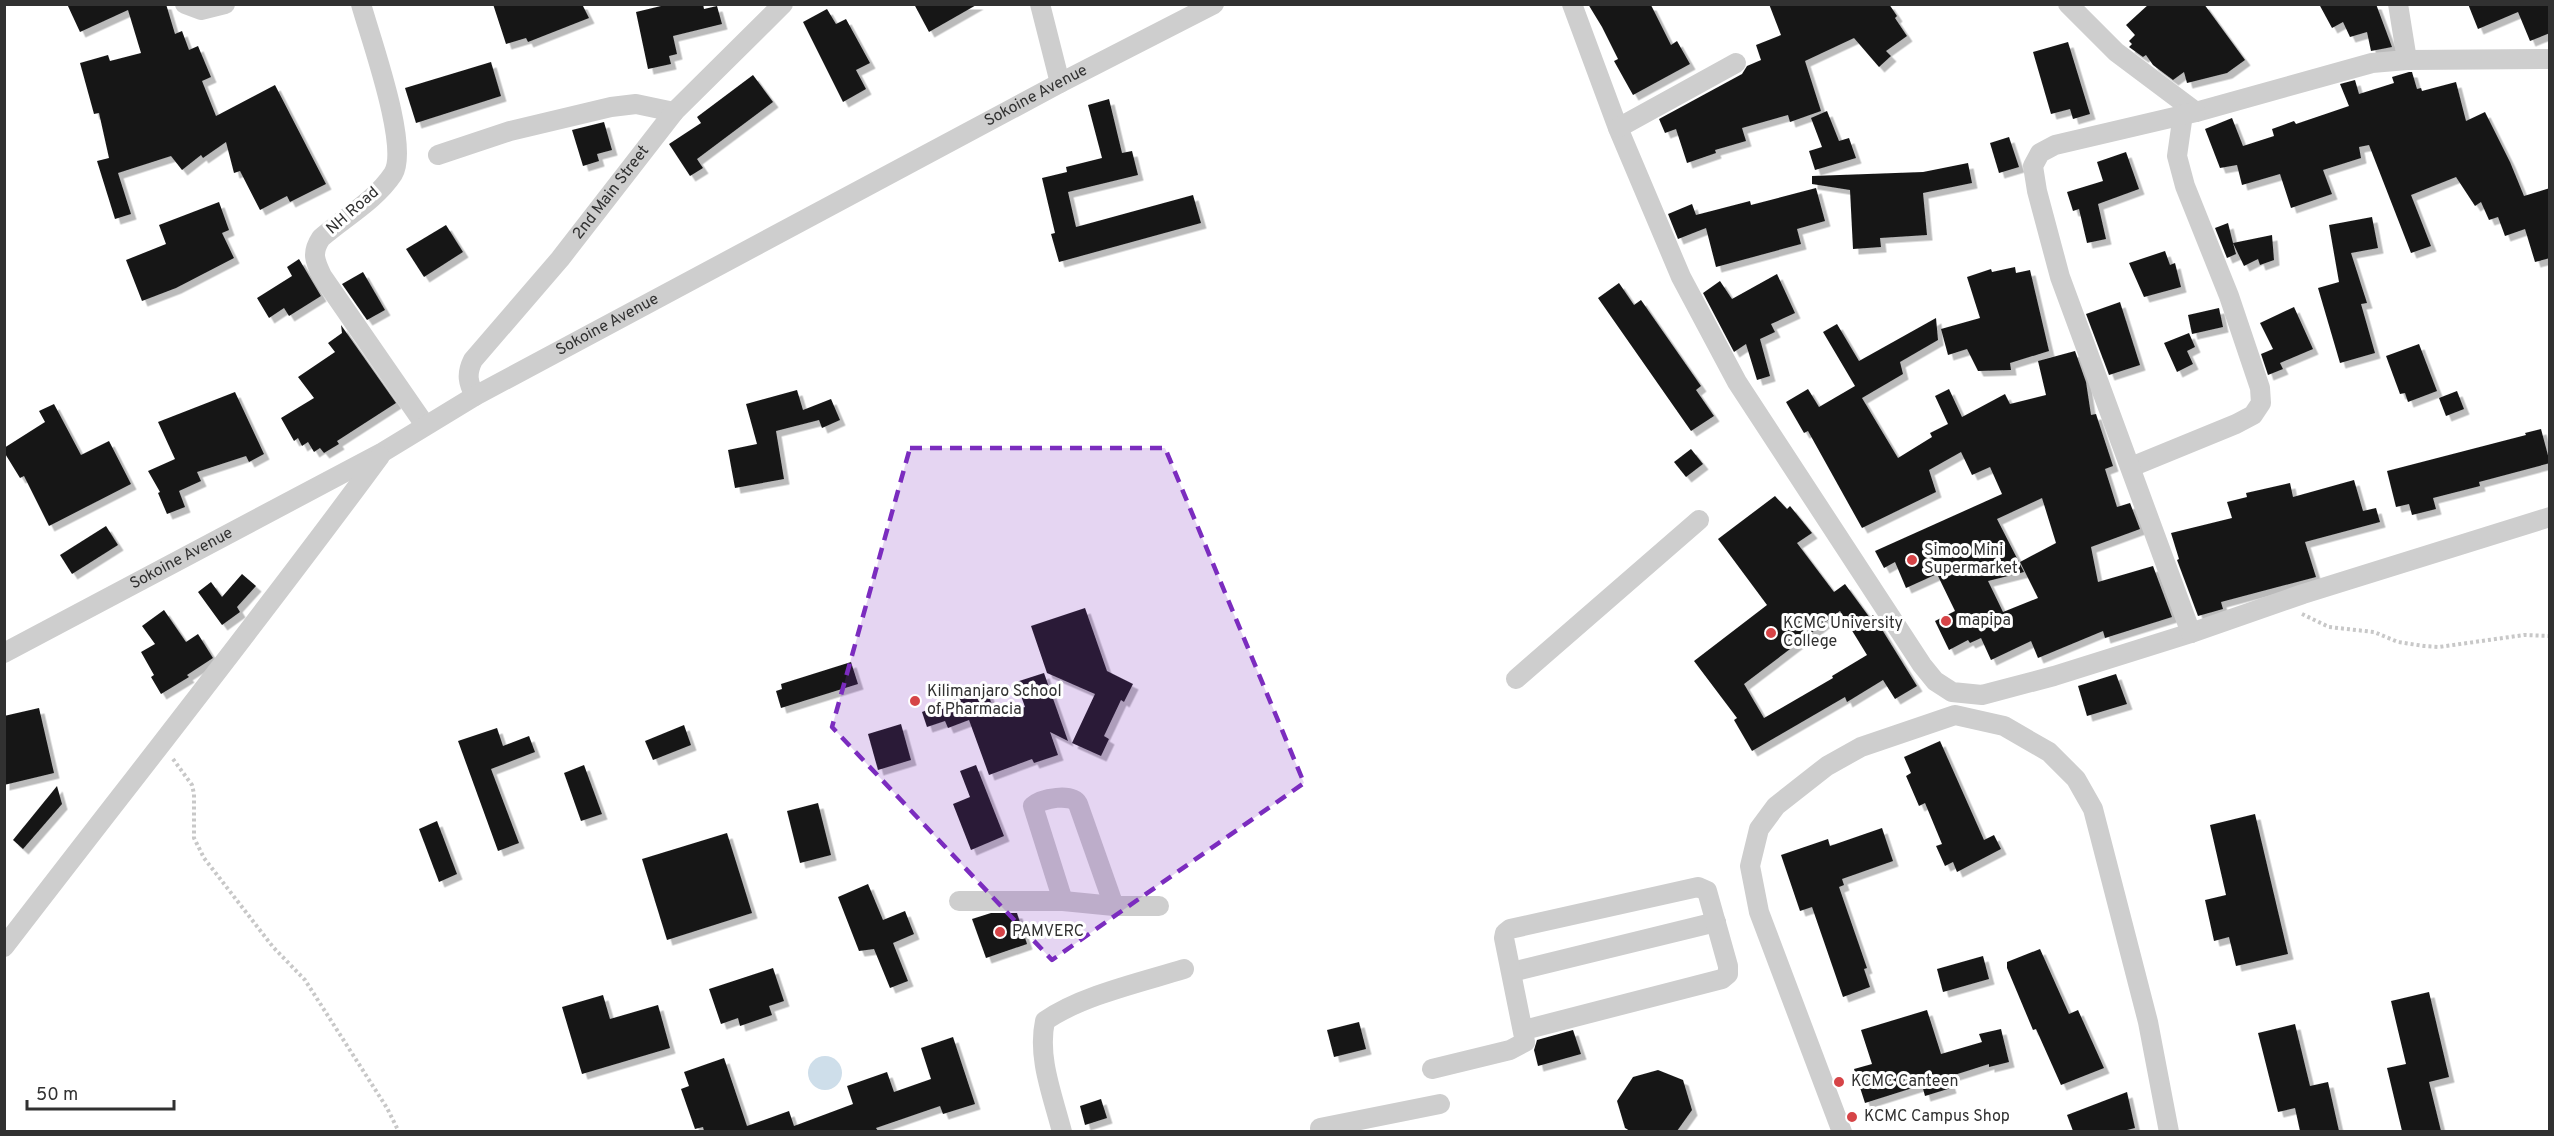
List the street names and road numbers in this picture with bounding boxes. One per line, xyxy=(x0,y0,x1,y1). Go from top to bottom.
street label: Sokoine Avenue xyxy=(981,61,1091,131)
street label: 2nd Main Street xyxy=(569,142,654,244)
street label: NH Road xyxy=(323,183,383,239)
street label: Sokoine Avenue xyxy=(553,289,662,361)
street label: Sokoine Avenue xyxy=(127,523,237,594)

